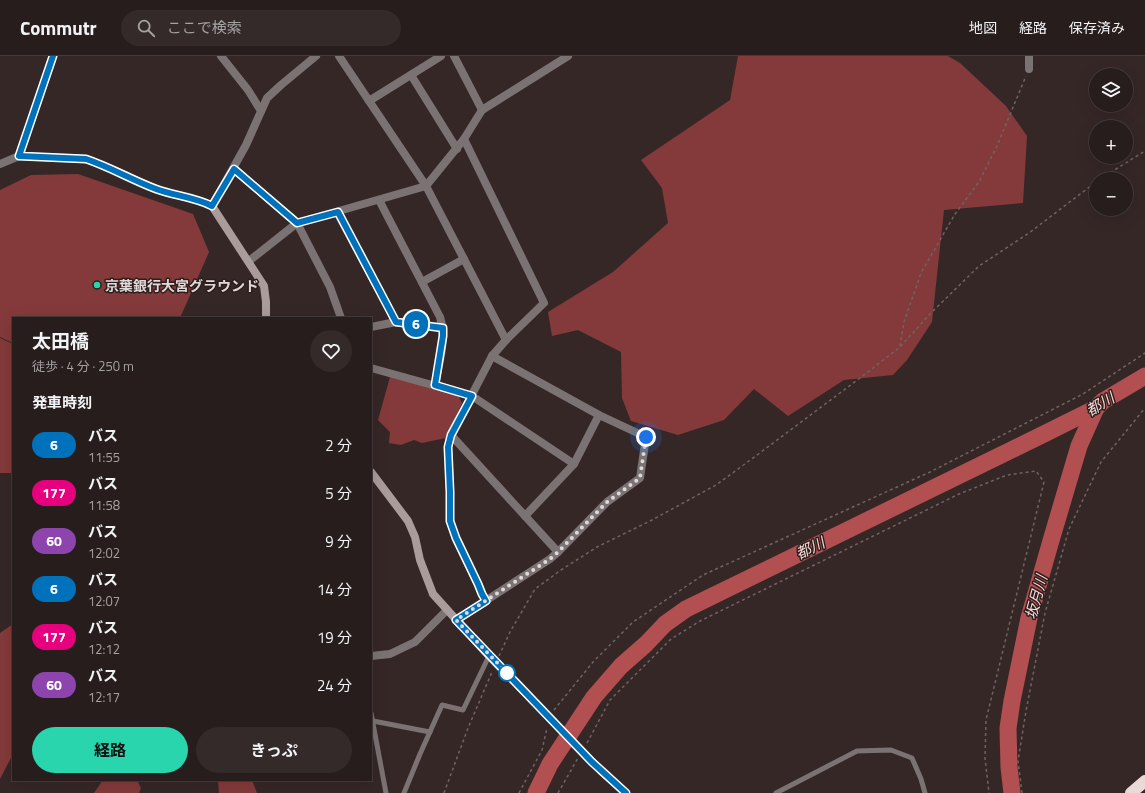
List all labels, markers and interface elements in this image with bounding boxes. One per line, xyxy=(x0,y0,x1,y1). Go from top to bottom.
search box xyxy=(121,10,401,46)
text: Commutr xyxy=(20,13,97,42)
text: ここで検索 xyxy=(167,16,242,39)
icon: search xyxy=(135,17,157,39)
text: 地図 xyxy=(969,17,997,38)
text: 経路 xyxy=(1019,17,1047,38)
text: 保存済み xyxy=(1069,17,1125,38)
map controls xyxy=(1089,68,1133,216)
button: layers xyxy=(1089,68,1133,112)
button: + xyxy=(1089,120,1133,164)
button: − xyxy=(1089,172,1133,216)
place label: 京葉銀行大宮グラウンド xyxy=(105,275,259,296)
marker: 京葉銀行大宮グラウンド xyxy=(92,280,102,290)
line badge: 6 xyxy=(403,311,429,337)
text: 6 xyxy=(412,313,420,334)
text: 太田橋 xyxy=(32,326,89,355)
button: heart xyxy=(310,330,352,372)
text: 徒歩 · 4 分 · 250 m xyxy=(32,356,134,376)
water label: 都川 xyxy=(1081,385,1120,422)
text: 発車時刻 xyxy=(32,391,92,414)
text: バス xyxy=(88,424,118,447)
your location xyxy=(636,427,656,447)
text: 6 xyxy=(50,434,58,455)
text: 2 分 xyxy=(325,434,352,457)
text: 11:55 xyxy=(88,447,120,467)
text: バス xyxy=(88,472,118,495)
text: 177 xyxy=(42,482,66,503)
text: 5 分 xyxy=(325,482,352,505)
text: 11:58 xyxy=(88,495,120,515)
text: バス xyxy=(88,520,118,543)
text: 60 xyxy=(46,530,62,551)
text: 9 分 xyxy=(325,530,352,553)
water label: 都川 xyxy=(791,530,830,565)
text: 12:02 xyxy=(88,543,120,563)
text: バス xyxy=(88,568,118,591)
water label: 坂月川 xyxy=(1019,570,1053,622)
text: 6 xyxy=(50,578,58,599)
text: 14 分 xyxy=(317,578,352,601)
text: 12:07 xyxy=(88,591,120,611)
text: バス xyxy=(88,616,118,639)
text: 177 xyxy=(42,626,66,647)
text: 19 分 xyxy=(317,626,352,649)
text: 12:12 xyxy=(88,639,120,659)
text: バス xyxy=(88,664,118,687)
unlabelled marker xyxy=(498,664,516,682)
text: 60 xyxy=(46,674,62,695)
text: 24 分 xyxy=(317,674,352,697)
text: 12:17 xyxy=(88,687,120,707)
button: 経路 xyxy=(32,727,188,773)
button: きっぷ xyxy=(196,727,352,773)

